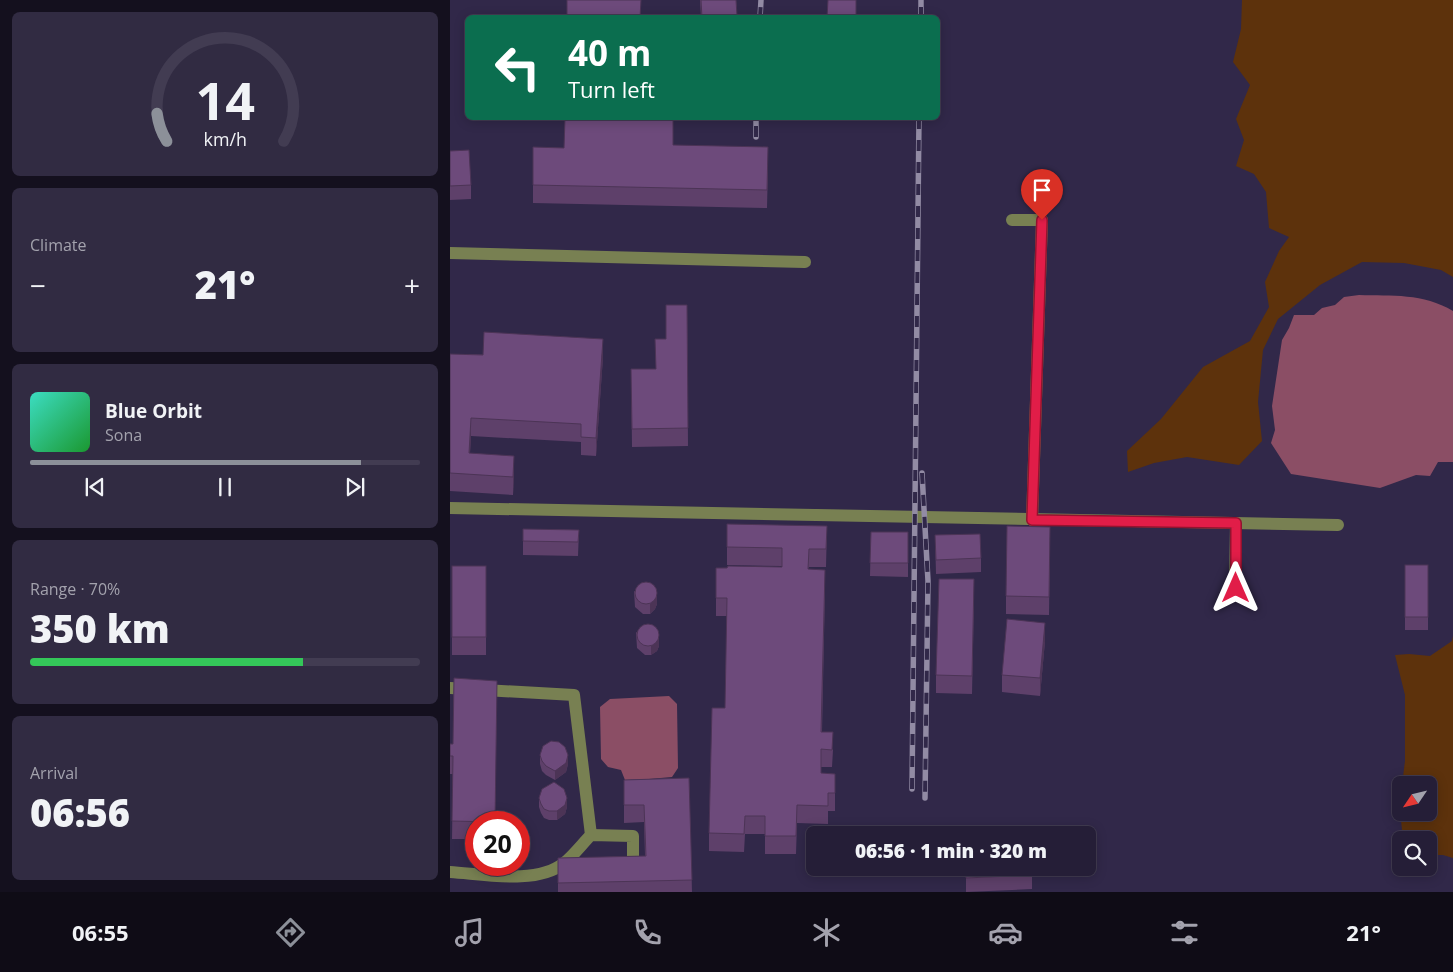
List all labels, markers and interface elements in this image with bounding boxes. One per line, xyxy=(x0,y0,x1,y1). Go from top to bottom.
text: 40 m xyxy=(568,29,651,76)
icon: left xyxy=(485,35,550,100)
text: 14 xyxy=(195,64,255,135)
text: Turn left xyxy=(568,74,655,104)
text: km/h xyxy=(203,127,247,151)
pin xyxy=(1021,169,1063,220)
icon: arrive xyxy=(1028,176,1056,204)
text: Climate xyxy=(30,234,87,256)
text: 21° xyxy=(195,258,255,310)
text: − xyxy=(30,266,46,304)
text: + xyxy=(404,266,420,304)
text: Blue Orbit xyxy=(105,398,202,424)
text: Sona xyxy=(105,424,142,446)
icon: previous xyxy=(81,473,109,501)
icon: pause xyxy=(211,473,239,501)
icon: next xyxy=(341,473,369,501)
position arrow xyxy=(1209,561,1261,613)
text: Range · 70% xyxy=(30,578,120,600)
text: 350 km xyxy=(30,602,170,654)
text: Arrival xyxy=(30,762,78,784)
north arrow xyxy=(1392,776,1438,821)
map controls xyxy=(1392,776,1437,876)
text: 06:56 xyxy=(30,786,130,838)
speed limit sign: 20 xyxy=(465,811,530,876)
button: search xyxy=(1392,831,1437,876)
text: 06:56 · 1 min · 320 m xyxy=(855,838,1047,864)
icon: directions xyxy=(273,915,308,950)
icon: music xyxy=(452,915,487,950)
icon: phone xyxy=(630,915,665,950)
icon: climate xyxy=(809,915,844,950)
icon: car xyxy=(988,915,1023,950)
icon: filters xyxy=(1167,915,1202,950)
text: 06:55 xyxy=(72,917,129,947)
text: 21° xyxy=(1346,917,1381,947)

